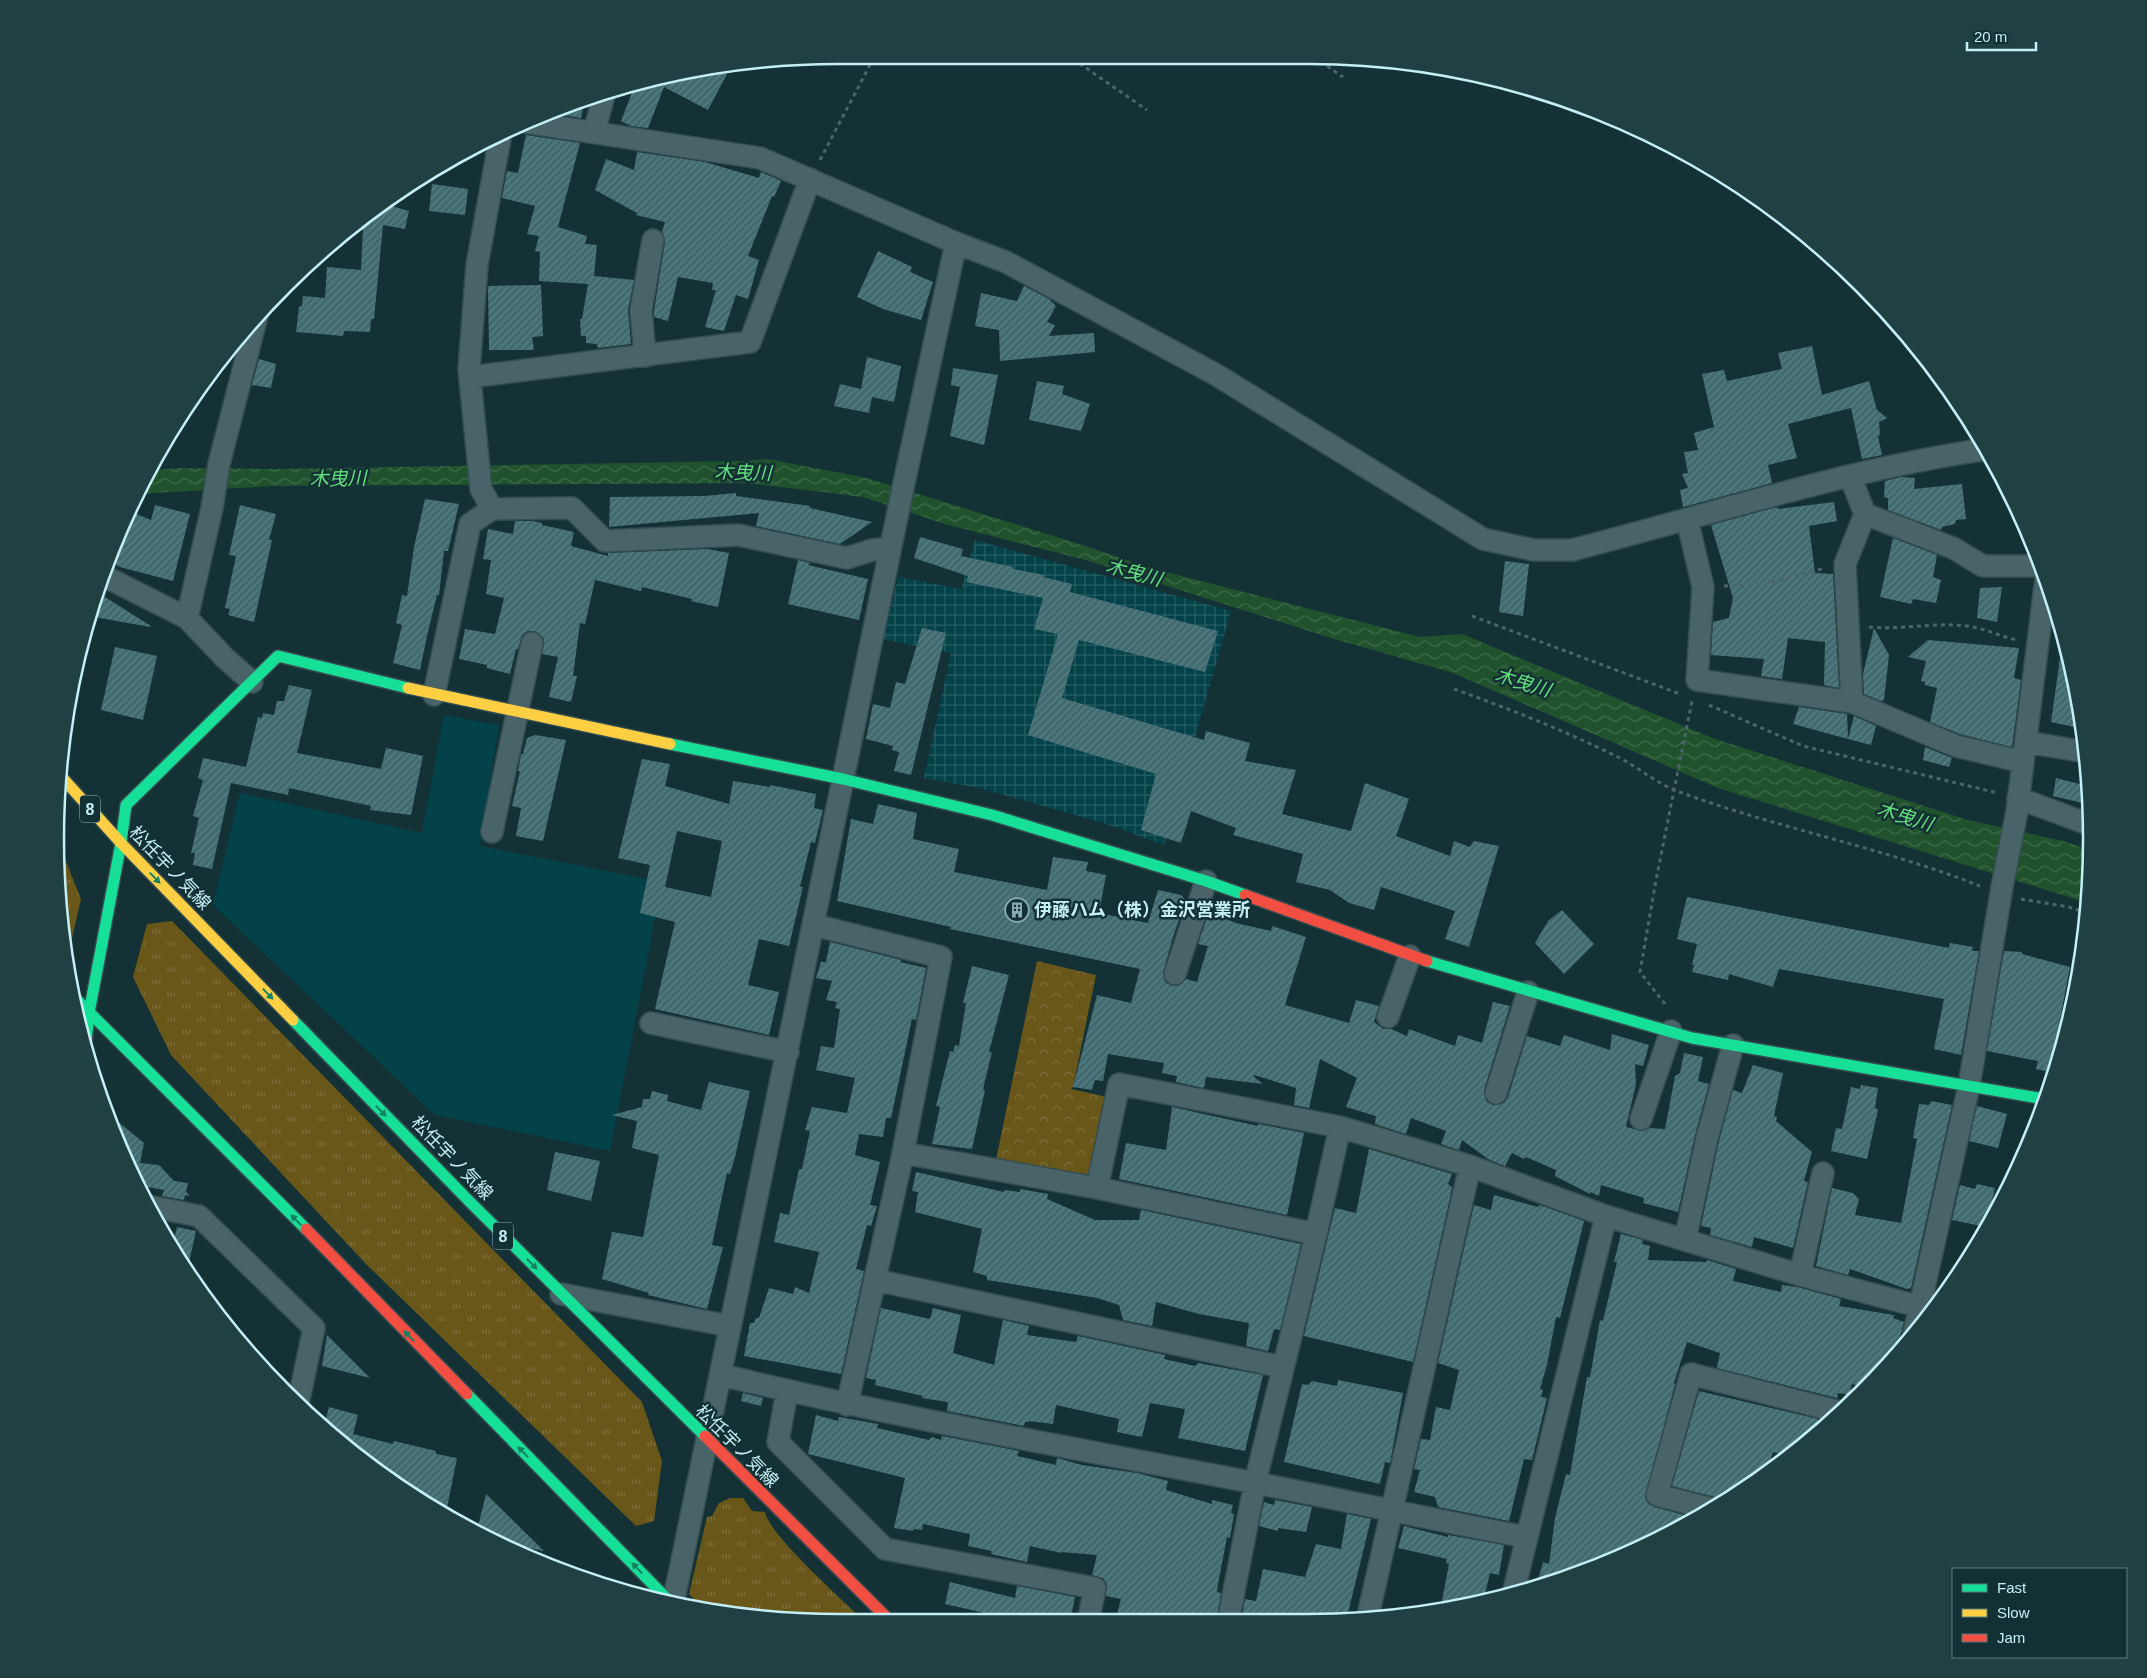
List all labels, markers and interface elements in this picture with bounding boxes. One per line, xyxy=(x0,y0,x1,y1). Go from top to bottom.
scale bar xyxy=(1967,20,2036,52)
text: 20 m xyxy=(1974,28,2007,45)
water label: 木曳川 xyxy=(714,461,774,484)
water label: 木曳川 xyxy=(309,467,369,489)
water label: 木曳川 xyxy=(1104,555,1166,591)
water label: 木曳川 xyxy=(1493,664,1555,701)
road number: 8 xyxy=(80,796,100,822)
water label: 木曳川 xyxy=(1875,798,1937,835)
street label: 松任宇ノ気線 xyxy=(125,822,215,914)
one-way arrow xyxy=(149,871,161,883)
building icon: 伊藤ハム（株）金沢営業所 xyxy=(1004,897,1030,923)
place label: 伊藤ハム（株）金沢営業所 xyxy=(1034,900,1250,920)
one-way arrow xyxy=(262,988,274,1000)
one-way arrow xyxy=(375,1105,387,1117)
street label: 松任宇ノ気線 xyxy=(407,1112,497,1204)
one-way arrow xyxy=(290,1214,302,1226)
road number: 8 xyxy=(493,1222,513,1250)
one-way arrow xyxy=(526,1258,538,1270)
one-way arrow xyxy=(403,1330,415,1342)
street label: 松任宇ノ気線 xyxy=(692,1401,782,1491)
one-way arrow xyxy=(517,1447,529,1459)
one-way arrow xyxy=(631,1563,643,1575)
legend xyxy=(1952,1568,2127,1658)
text: Fast xyxy=(1997,1579,2027,1596)
text: Slow xyxy=(1997,1604,2030,1621)
text: Jam xyxy=(1997,1629,2025,1646)

